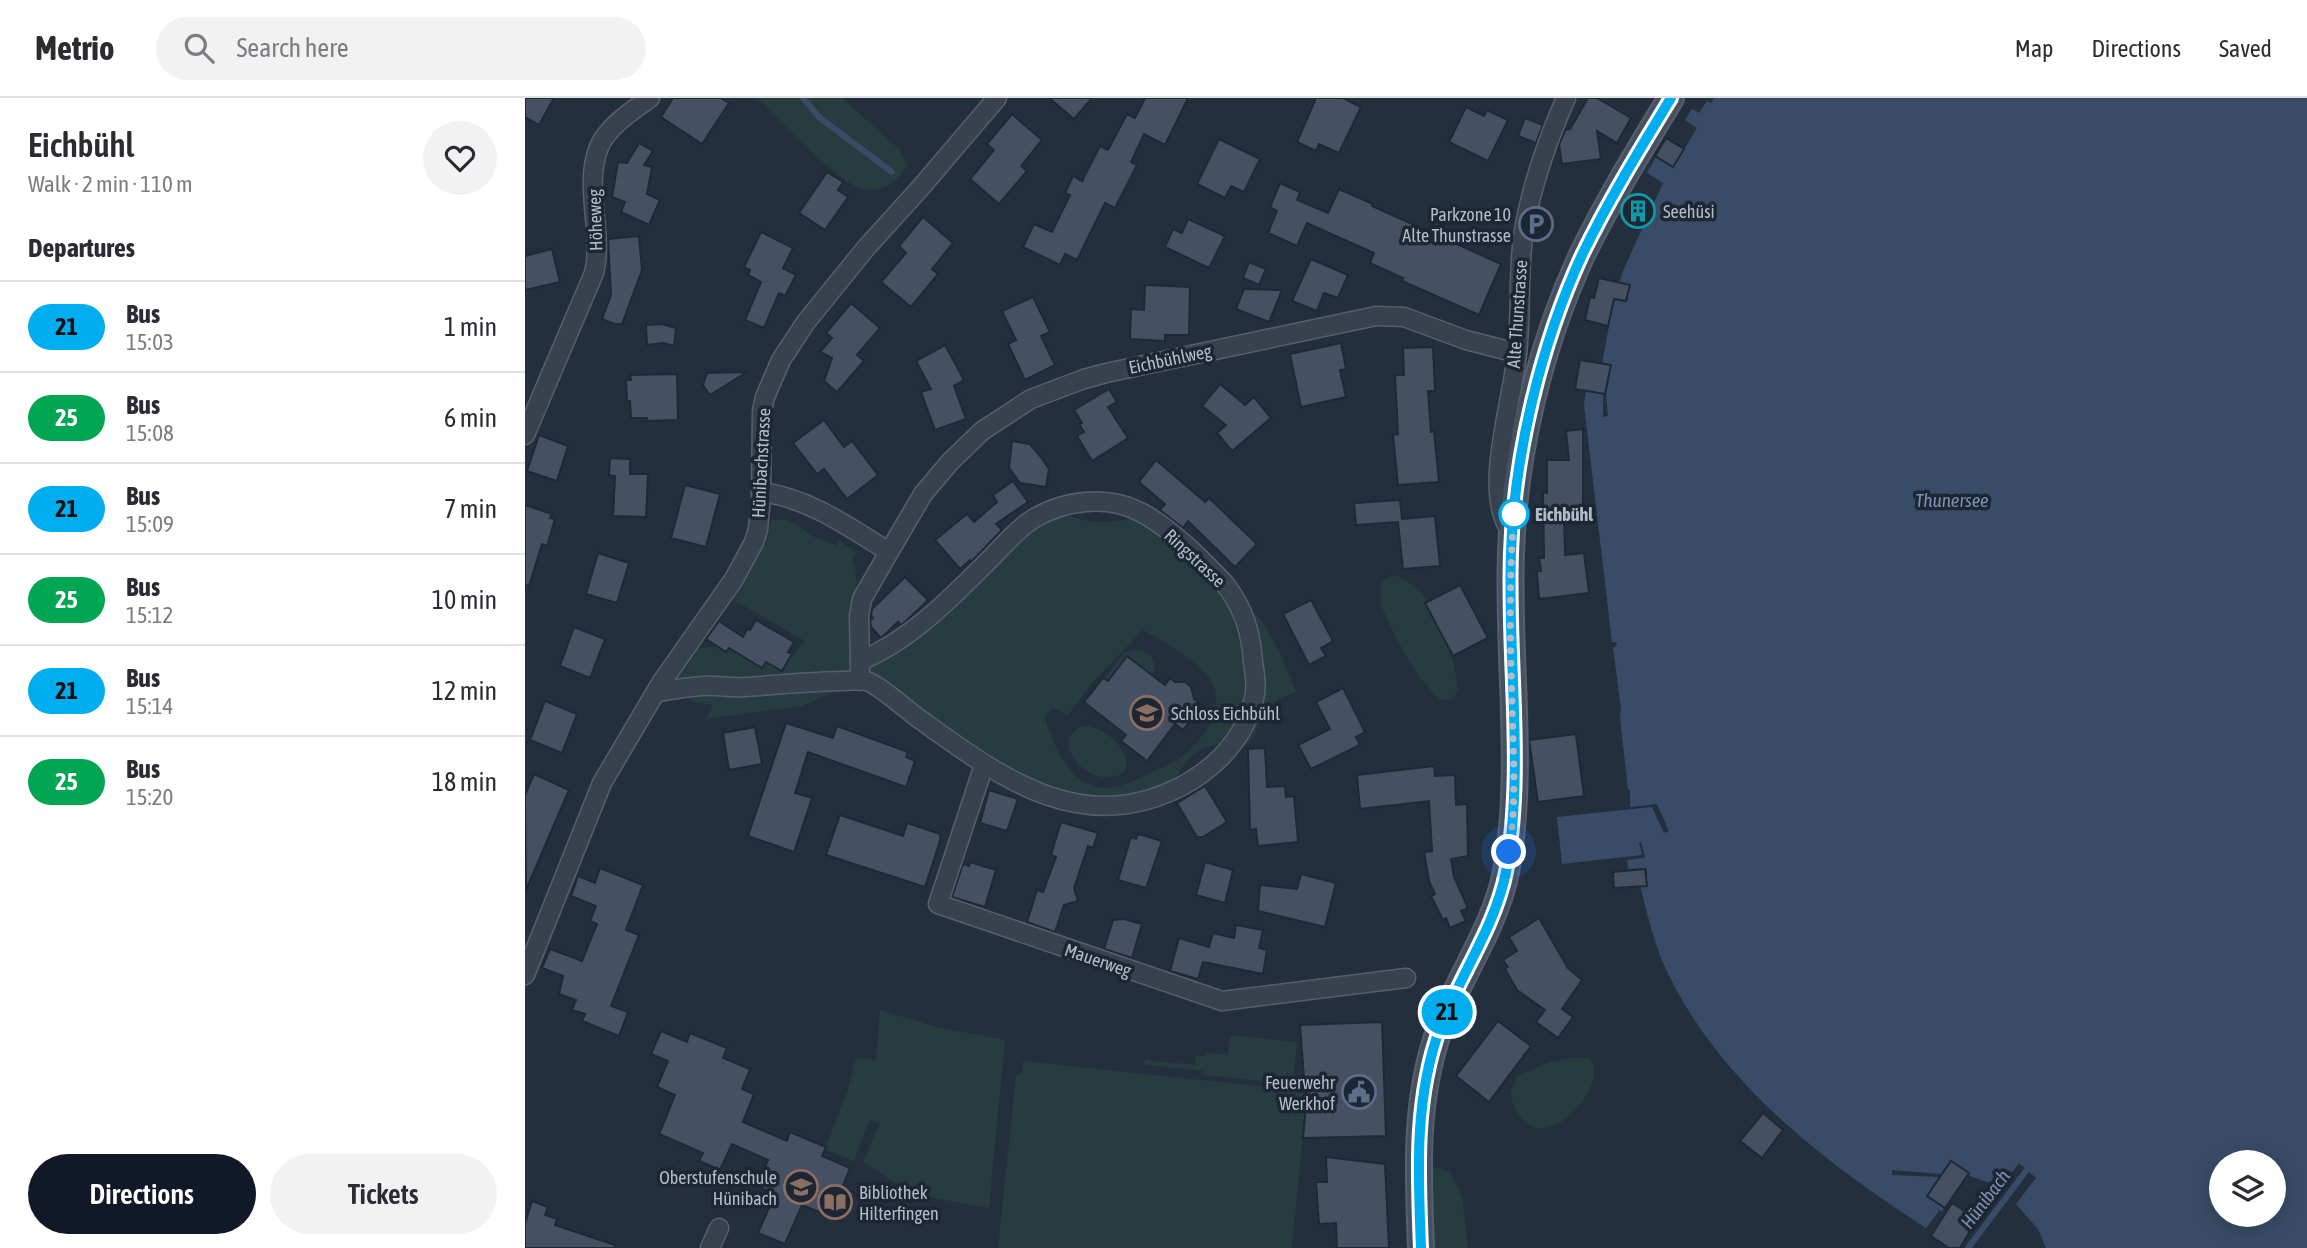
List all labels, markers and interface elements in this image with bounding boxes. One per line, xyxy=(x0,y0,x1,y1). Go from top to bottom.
search box xyxy=(156,17,646,80)
text: Metrio xyxy=(35,29,114,67)
icon: search xyxy=(180,29,218,67)
text: Search here xyxy=(236,33,349,63)
text: Map xyxy=(2015,35,2053,62)
text: Directions xyxy=(2091,35,2181,62)
text: Saved xyxy=(2219,35,2272,62)
button: heart xyxy=(423,121,497,195)
text: Eichbühl xyxy=(28,126,134,164)
text: Walk · 2 min · 110 m xyxy=(28,171,192,197)
street label: Höheweg xyxy=(583,188,607,251)
building icon: Seehüsi xyxy=(1619,192,1657,230)
place label: Seehüsi xyxy=(1663,201,1715,222)
place label: Parkzone 10 Alte Thunstrasse xyxy=(1402,204,1511,246)
parking icon: Parkzone 10 Alte Thunstrasse xyxy=(1517,205,1555,243)
text: Departures xyxy=(28,233,135,263)
street label: Alte Thunstrasse xyxy=(1503,259,1531,369)
text: Bus xyxy=(126,299,160,329)
text: 1 min xyxy=(444,312,497,342)
text: 21 xyxy=(55,313,78,340)
text: 15:03 xyxy=(126,329,174,355)
street label: Eichbühlweg xyxy=(1127,340,1214,378)
text: Bus xyxy=(126,390,160,420)
text: 6 min xyxy=(444,403,497,433)
text: 25 xyxy=(55,404,78,431)
street label: Hünibachstrasse xyxy=(748,407,774,519)
text: 15:08 xyxy=(126,420,174,446)
text: Bus xyxy=(126,481,160,511)
water label: Thunersee xyxy=(1915,489,1989,511)
text: 7 min xyxy=(444,494,497,524)
text: 21 xyxy=(55,495,78,522)
marker: Eichbühl xyxy=(1499,499,1529,529)
place label: Eichbühl xyxy=(1535,504,1593,525)
text: 15:09 xyxy=(126,511,174,537)
street label: Ringstrasse xyxy=(1160,525,1230,591)
text: Bus xyxy=(126,572,160,602)
text: 10 min xyxy=(432,585,497,615)
text: 25 xyxy=(55,586,78,613)
text: 15:12 xyxy=(126,602,173,628)
text: Bus xyxy=(126,663,160,693)
text: 12 min xyxy=(432,676,497,706)
text: 21 xyxy=(55,677,78,704)
text: 15:14 xyxy=(126,693,173,719)
school or university icon: Schloss Eichbühl xyxy=(1128,694,1166,732)
place label: Schloss Eichbühl xyxy=(1171,703,1280,724)
text: Bus xyxy=(126,754,160,784)
text: 18 min xyxy=(432,767,497,797)
text: 25 xyxy=(55,768,78,795)
text: 15:20 xyxy=(126,784,173,810)
your location xyxy=(1491,834,1526,869)
street label: Mauerweg xyxy=(1062,939,1134,981)
line badge: 21 xyxy=(1415,989,1479,1035)
text: 21 xyxy=(1436,998,1458,1025)
place label: Feuerwehr Werkhof xyxy=(1265,1072,1336,1114)
public building icon: Feuerwehr Werkhof xyxy=(1340,1073,1378,1111)
map controls xyxy=(2209,1150,2286,1227)
button: layers xyxy=(2209,1150,2286,1227)
button: Directions xyxy=(28,1154,256,1234)
button: Tickets xyxy=(270,1154,497,1234)
water label: Hünibach xyxy=(1956,1165,2014,1233)
place label: Oberstufenschule Hünibach xyxy=(659,1167,777,1209)
school or university icon: Oberstufenschule Hünibach xyxy=(782,1168,820,1206)
place label: Bibliothek Hilterfingen xyxy=(859,1182,939,1224)
library icon: Bibliothek Hilterfingen xyxy=(816,1183,854,1221)

